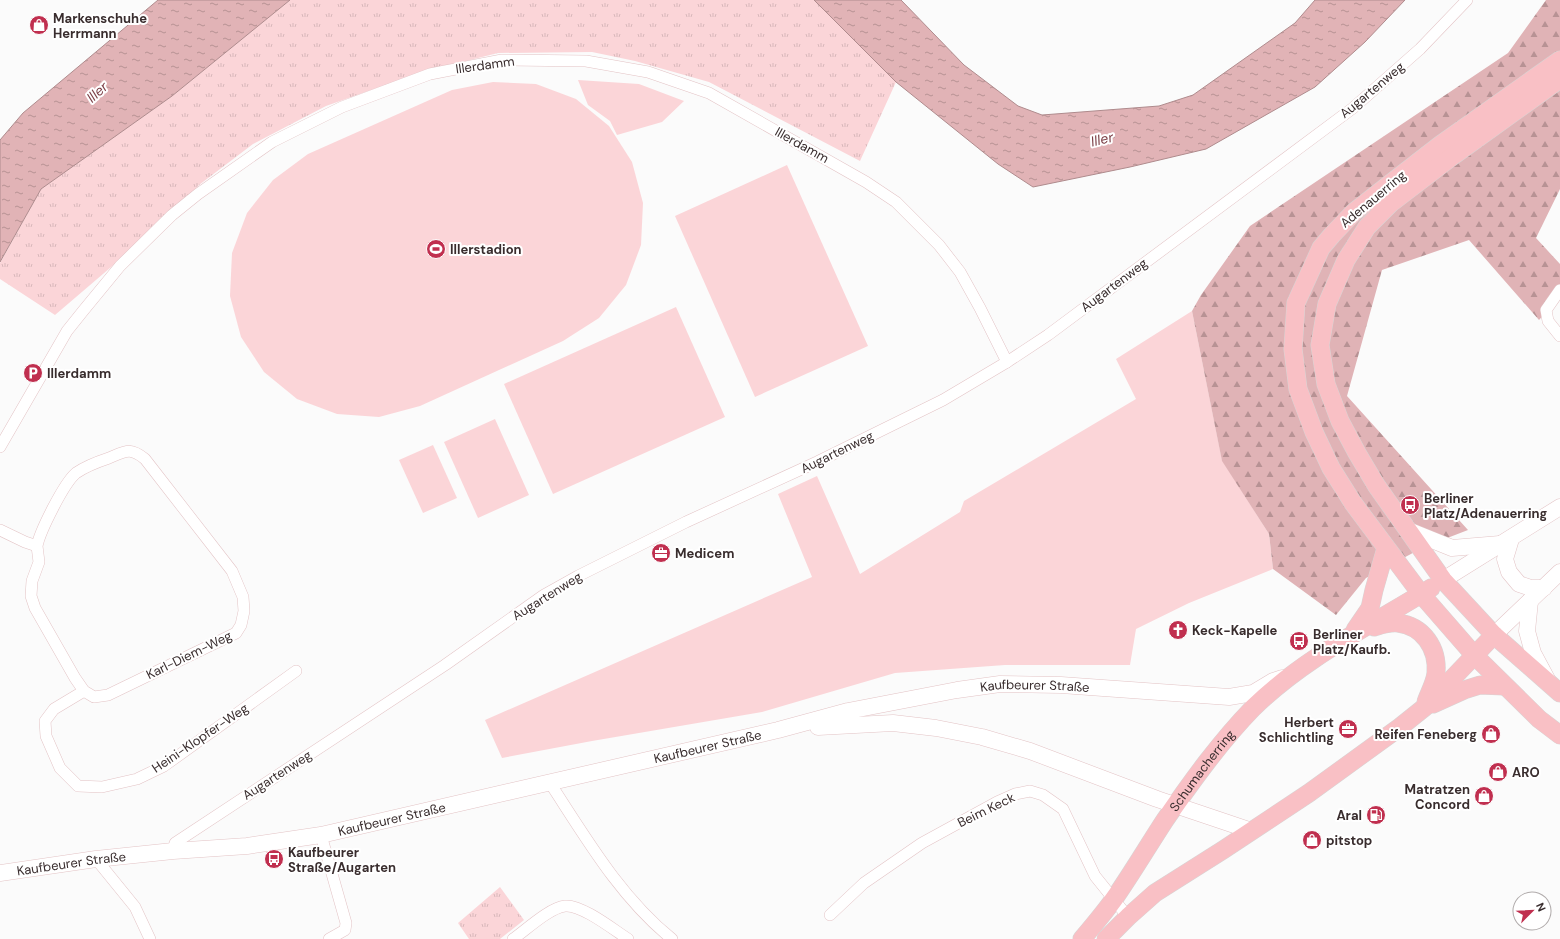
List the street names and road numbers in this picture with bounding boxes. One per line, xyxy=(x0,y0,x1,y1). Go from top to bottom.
street label: Illerdamm xyxy=(455,52,515,78)
street label: Augartenweg xyxy=(1336,58,1408,122)
street label: Illerdamm xyxy=(772,123,832,167)
street label: Adenauerring xyxy=(1337,167,1409,231)
street label: Augartenweg xyxy=(1077,254,1151,316)
street label: Augartenweg xyxy=(798,427,876,477)
street label: Augartenweg xyxy=(509,568,585,624)
street label: Karl-Diem-Weg xyxy=(143,627,235,683)
street label: Kaufbeurer Straße xyxy=(979,675,1090,696)
street label: Heini-Klopfer-Weg xyxy=(149,699,251,777)
street label: Kaufbeurer Straße xyxy=(652,726,763,767)
street label: Schumacherring xyxy=(1165,726,1238,815)
street label: Augartenweg xyxy=(239,746,315,804)
street label: Beim Keck xyxy=(954,789,1018,831)
street label: Kaufbeurer Straße xyxy=(336,798,447,839)
street label: Kaufbeurer Straße xyxy=(16,847,127,879)

